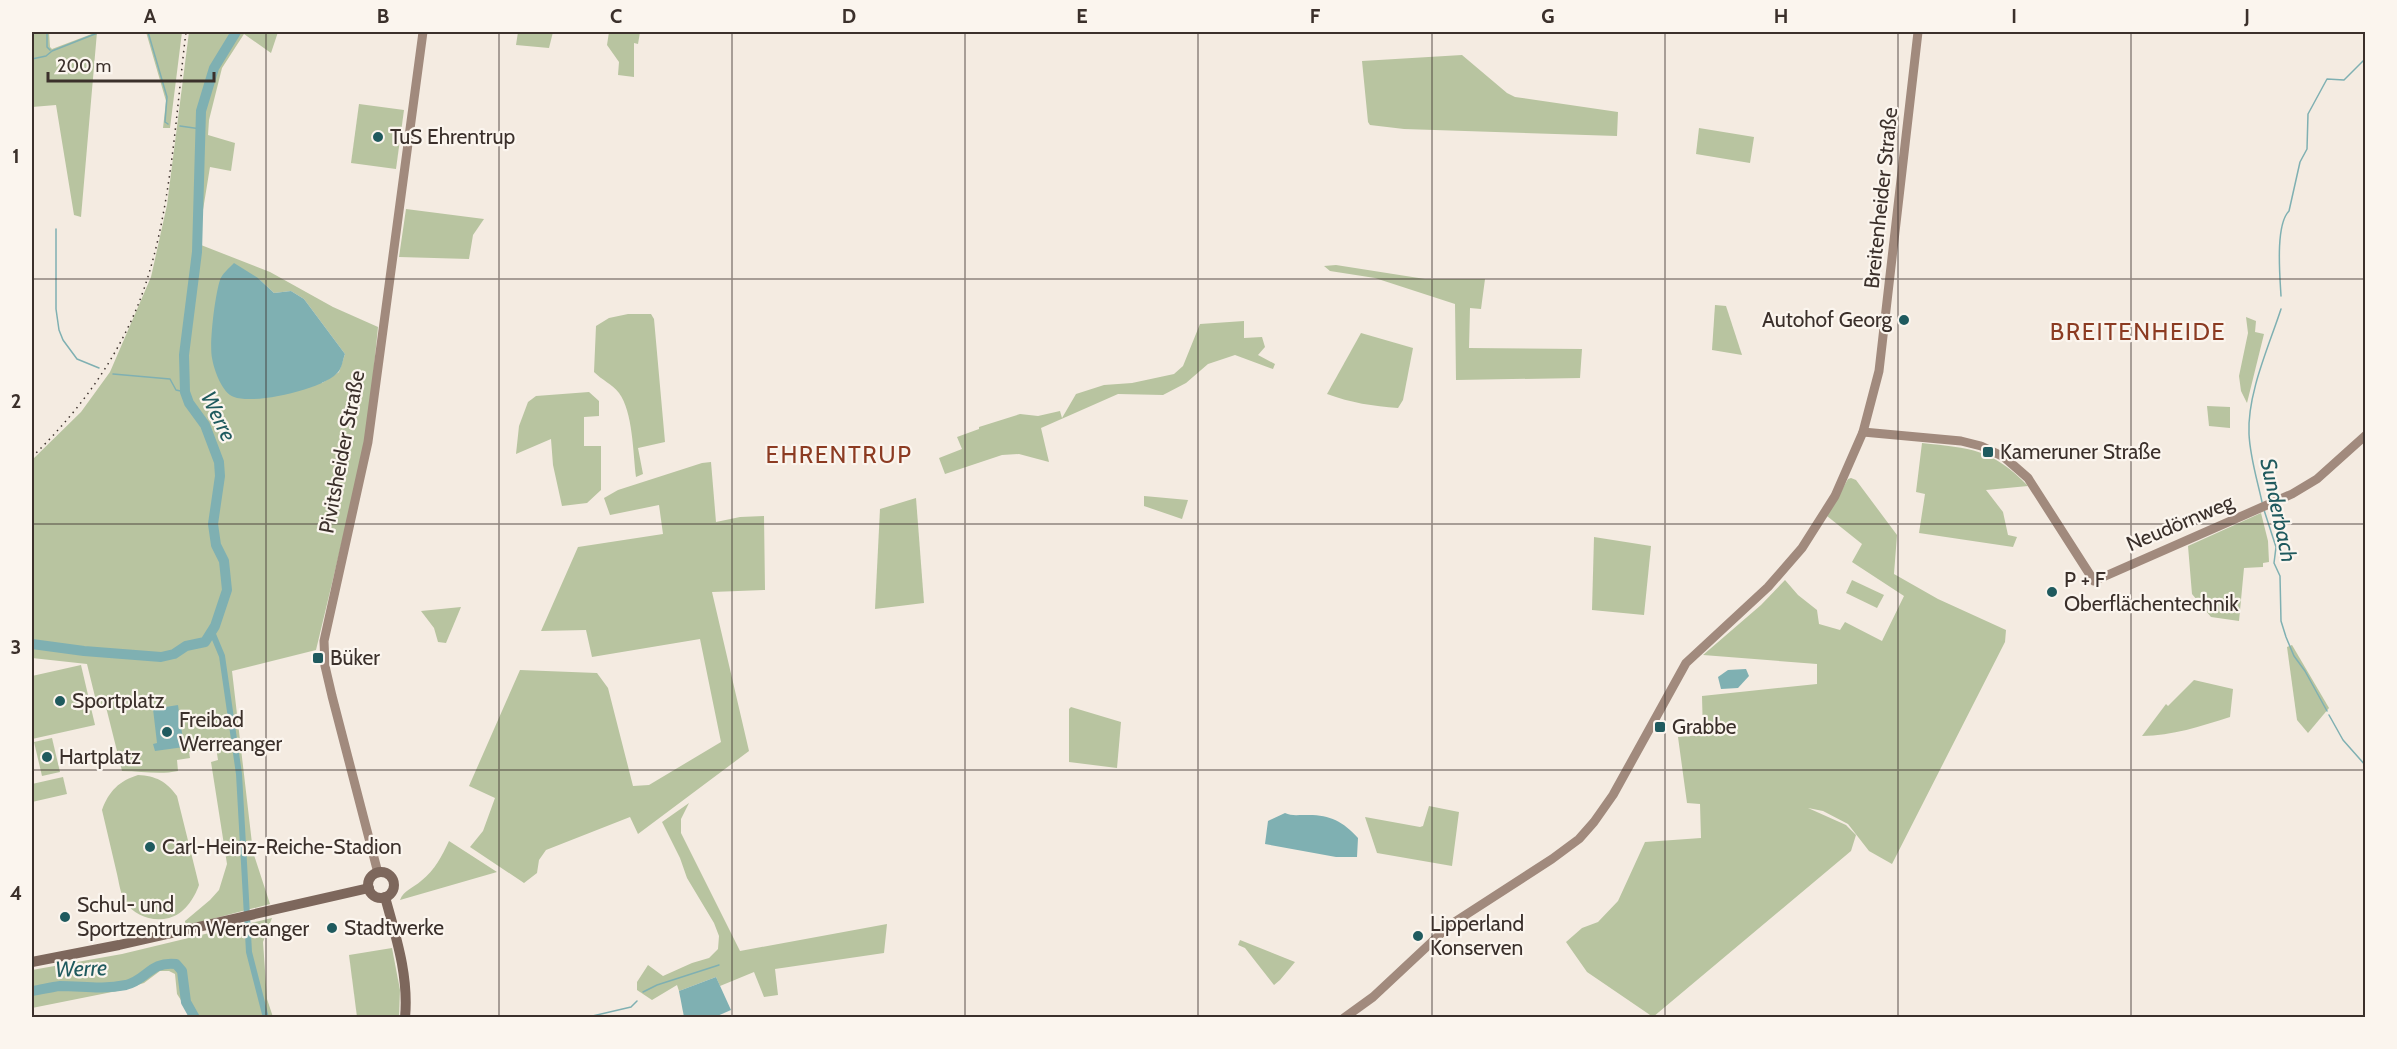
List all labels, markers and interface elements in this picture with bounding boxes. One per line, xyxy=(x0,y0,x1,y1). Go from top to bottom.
text: A xyxy=(144,4,157,28)
text: B xyxy=(377,4,389,28)
text: C xyxy=(610,4,622,28)
text: D xyxy=(842,4,856,28)
text: E xyxy=(1076,4,1088,28)
text: F xyxy=(1310,4,1321,28)
text: G xyxy=(1541,4,1555,28)
text: H xyxy=(1774,4,1788,28)
text: I xyxy=(2011,4,2017,28)
text: J xyxy=(2243,4,2250,28)
scale bar xyxy=(48,45,214,83)
text: 200 m xyxy=(57,55,111,77)
street label: Breitenheider Straße xyxy=(1859,106,1902,290)
place label: TuS Ehrentrup xyxy=(390,124,515,149)
marker: TuS Ehrentrup xyxy=(371,130,385,144)
text: 1 xyxy=(12,144,20,168)
place label: Autohof Georg xyxy=(1762,307,1893,332)
marker: Autohof Georg xyxy=(1897,313,1911,327)
district label: BREITENHEIDE xyxy=(2050,317,2226,346)
street label: Pivitsheider Straße xyxy=(313,368,370,536)
water label: Werre xyxy=(195,387,242,446)
text: 2 xyxy=(11,389,21,413)
place label: Kameruner Straße xyxy=(2000,439,2161,464)
district label: EHRENTRUP xyxy=(766,440,912,469)
marker: Kameruner Straße xyxy=(1981,445,1995,459)
water label: Sunderbach xyxy=(2254,456,2303,565)
street label: Neudörnweg xyxy=(2122,489,2238,556)
place label: P + F Oberflächentechnik xyxy=(2064,567,2239,616)
marker: P + F Oberflächentechnik xyxy=(2045,585,2059,599)
text: 3 xyxy=(11,635,21,659)
place label: Büker xyxy=(330,645,380,670)
marker: Büker xyxy=(311,651,325,665)
place label: Sportplatz xyxy=(72,688,165,713)
marker: Sportplatz xyxy=(53,694,67,708)
place label: Freibad Werreanger xyxy=(179,707,283,756)
place label: Grabbe xyxy=(1672,714,1737,739)
marker: Grabbe xyxy=(1653,720,1667,734)
marker: Freibad Werreanger xyxy=(160,725,174,739)
place label: Hartplatz xyxy=(59,744,141,769)
marker: Hartplatz xyxy=(40,750,54,764)
place label: Carl-Heinz-Reiche-Stadion xyxy=(162,834,402,859)
marker: Carl-Heinz-Reiche-Stadion xyxy=(143,840,157,854)
text: 4 xyxy=(10,881,22,905)
place label: Schul- und Sportzentrum Werreanger xyxy=(77,892,310,941)
marker: Schul- und Sportzentrum Werreanger xyxy=(58,910,72,924)
place label: Lipperland Konserven xyxy=(1430,911,1524,960)
place label: Stadtwerke xyxy=(344,915,444,940)
marker: Stadtwerke xyxy=(325,921,339,935)
marker: Lipperland Konserven xyxy=(1411,929,1425,943)
water label: Werre xyxy=(54,954,108,983)

